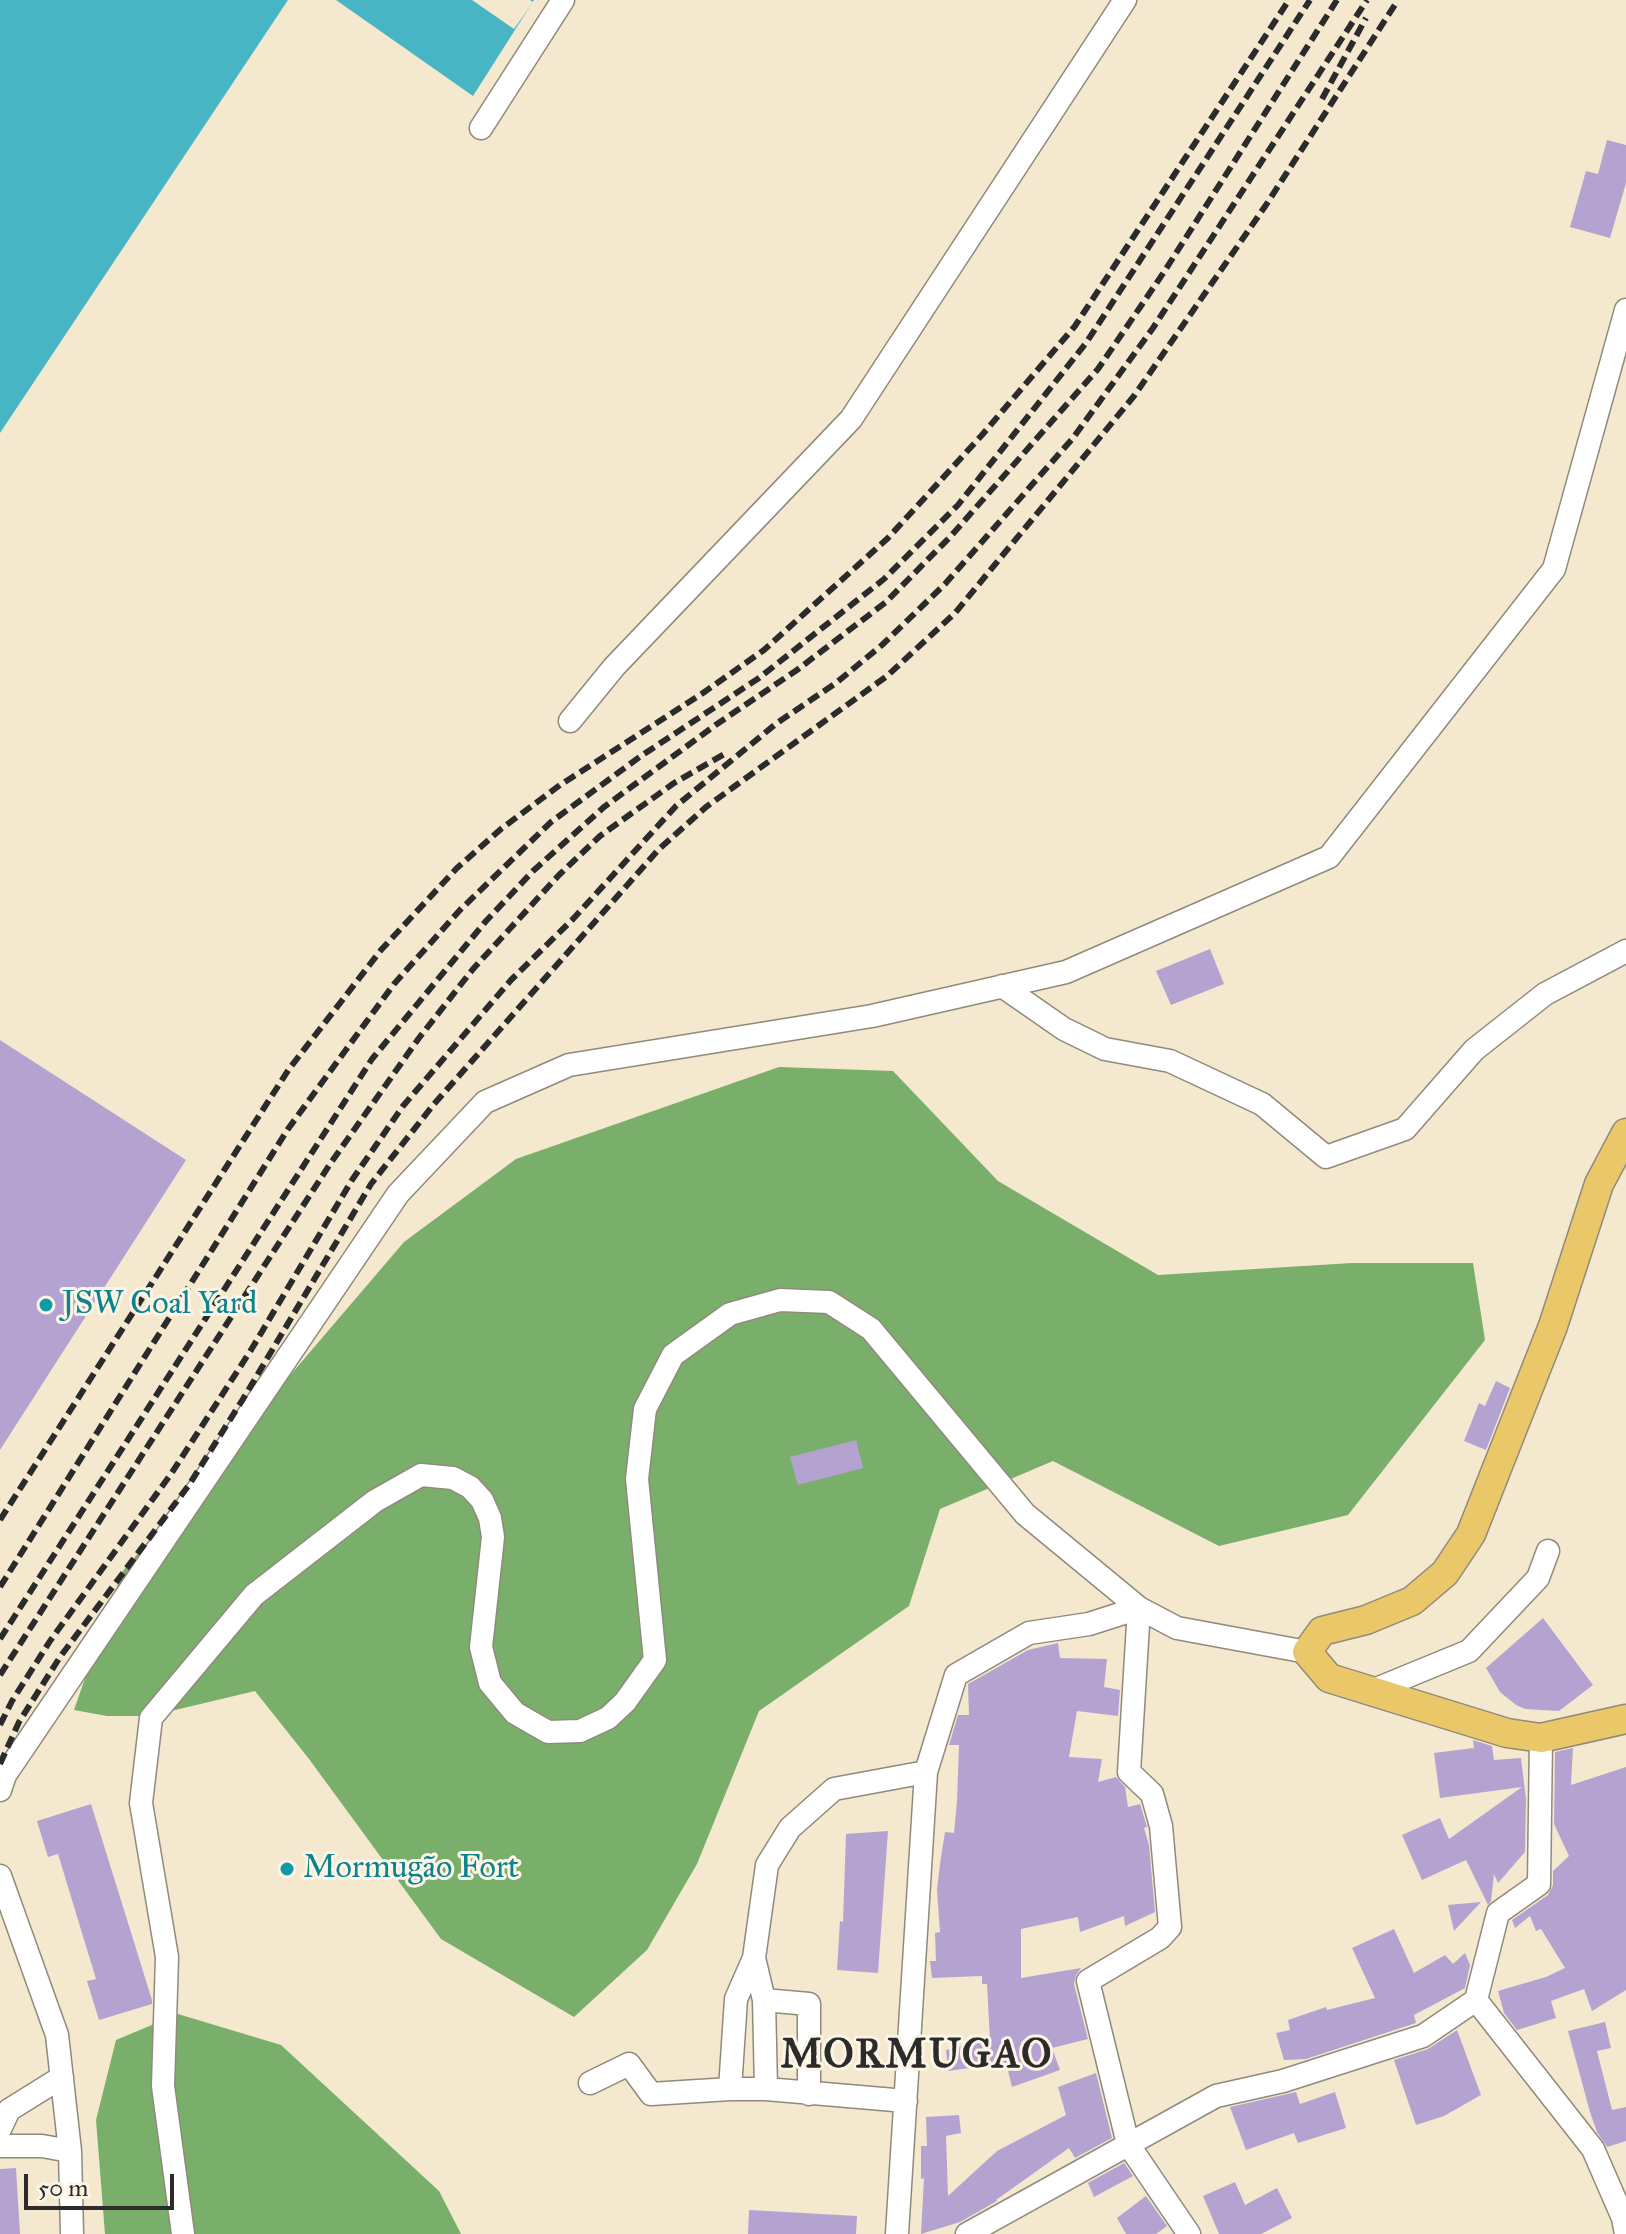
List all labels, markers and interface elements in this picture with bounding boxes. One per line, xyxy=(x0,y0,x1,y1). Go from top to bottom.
place label: JSW Coal Yard xyxy=(62,1286,257,1324)
marker: JSW Coal Yard xyxy=(37,1296,55,1314)
place label: Mormugão Fort xyxy=(303,1850,519,1888)
marker: Mormugão Fort xyxy=(278,1860,296,1878)
district label: MORMUGAO xyxy=(780,2033,1054,2081)
scale bar xyxy=(28,2158,178,2208)
text: 50 m xyxy=(38,2173,88,2203)

